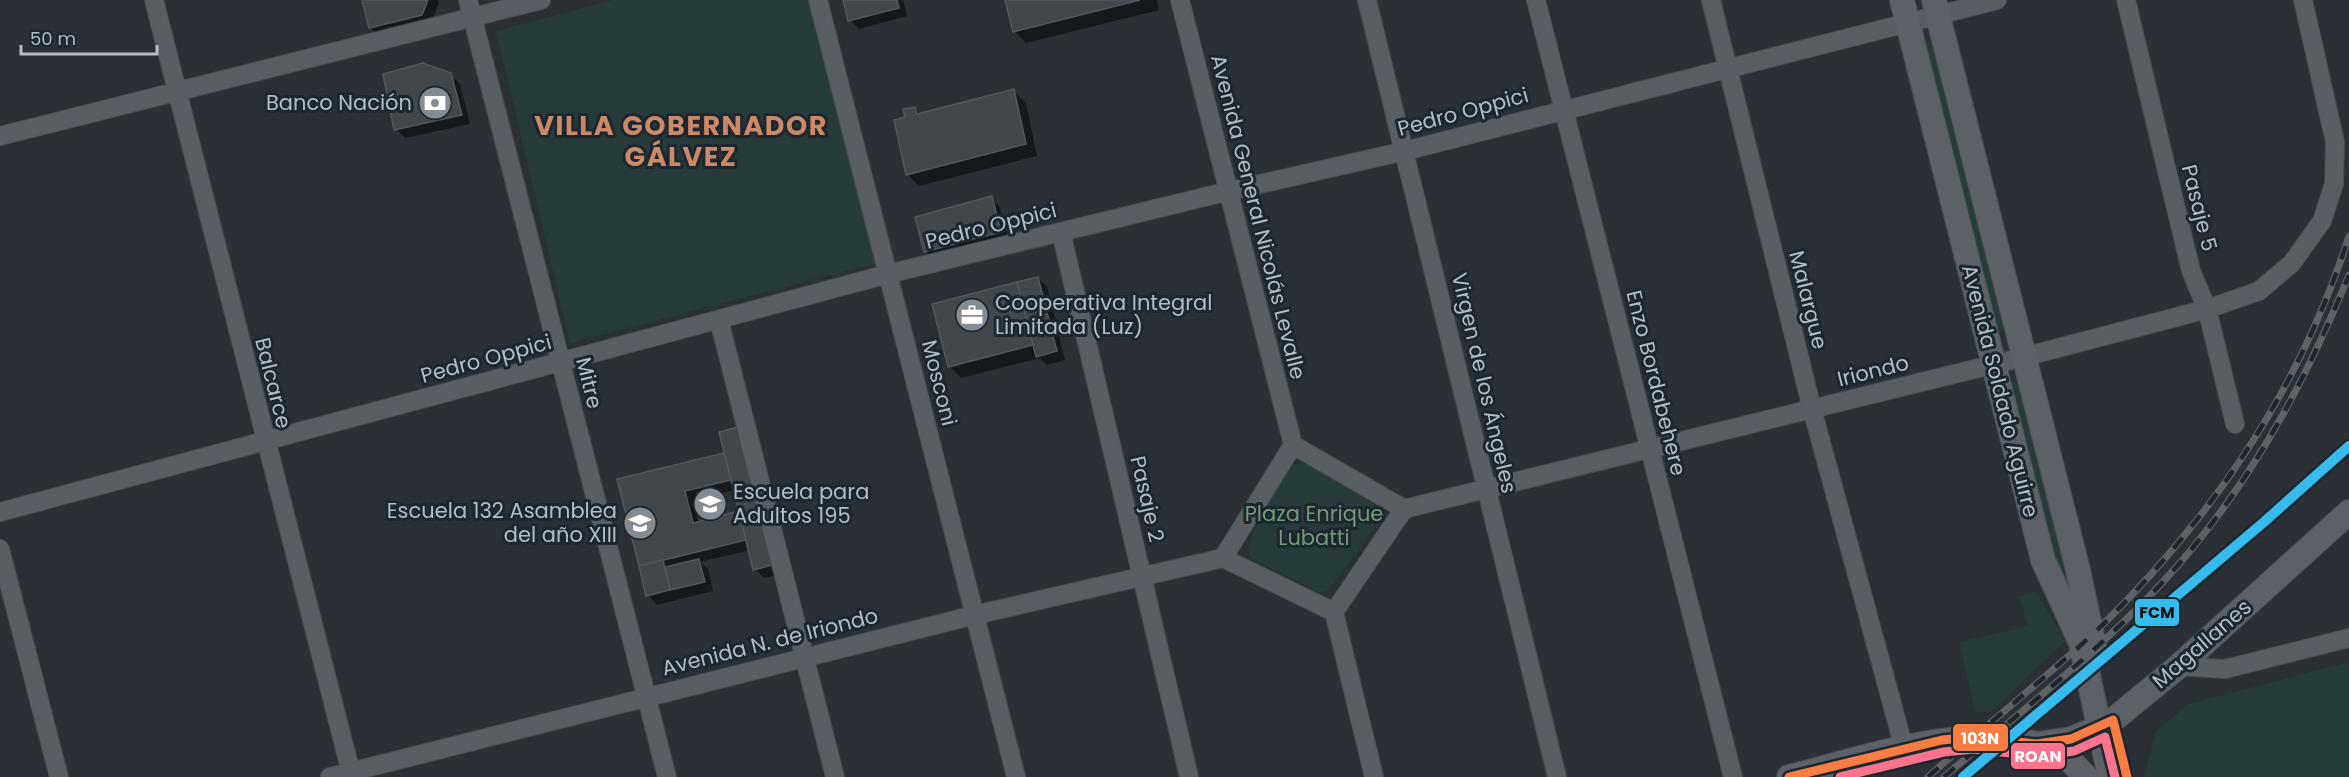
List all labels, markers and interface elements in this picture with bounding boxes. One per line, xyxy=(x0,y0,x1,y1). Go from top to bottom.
scale bar xyxy=(21,18,158,56)
text: 50 m xyxy=(30,26,76,51)
street label: Avenida General Nicolás Levalle xyxy=(1204,51,1313,382)
street label: Pedro Oppici xyxy=(1394,80,1531,143)
bank icon: Banco Nación xyxy=(417,85,453,121)
place label: Banco Nación xyxy=(266,88,412,117)
district label: VILLA GOBERNADOR GÁLVEZ xyxy=(534,107,828,175)
street label: Pasaje 5 xyxy=(2175,161,2224,254)
street label: Pedro Oppici xyxy=(922,195,1060,256)
street label: Malargue xyxy=(1782,248,1835,352)
street label: Avenida Soldado Aguirre xyxy=(1955,261,2046,520)
street label: Virgen de los Ángeles xyxy=(1445,270,1524,496)
street label: Enzo Bordabehere xyxy=(1619,287,1694,479)
place label: Cooperativa Integral Limitada (Luz) xyxy=(995,288,1212,341)
office icon: Cooperativa Integral Limitada (Luz) xyxy=(954,297,990,333)
street label: Pedro Oppici xyxy=(417,327,554,390)
street label: Balcarce xyxy=(248,334,299,431)
street label: Mosconi xyxy=(915,337,964,429)
street label: Iriondo xyxy=(1834,348,1912,393)
street label: Mitre xyxy=(569,354,610,411)
street label: Pasaje 2 xyxy=(1124,453,1171,545)
place label: Escuela para Adultos 195 xyxy=(733,477,869,530)
school or university icon: Escuela para Adultos 195 xyxy=(692,486,728,522)
place label: Escuela 132 Asamblea del año XIII xyxy=(387,496,617,549)
park label: Plaza Enrique Lubatti xyxy=(1245,499,1383,552)
school or university icon: Escuela 132 Asamblea del año XIII xyxy=(622,505,658,541)
street label: Magallanes xyxy=(2146,592,2257,695)
line badge: FCM xyxy=(2134,598,2180,627)
street label: Avenida N. de Iriondo xyxy=(659,601,881,682)
text: FCM xyxy=(2139,601,2175,624)
line badge: 103N xyxy=(1952,723,2009,752)
text: 103N xyxy=(1961,727,1999,750)
line badge: ROAN xyxy=(2010,742,2066,770)
text: ROAN xyxy=(2015,745,2061,768)

